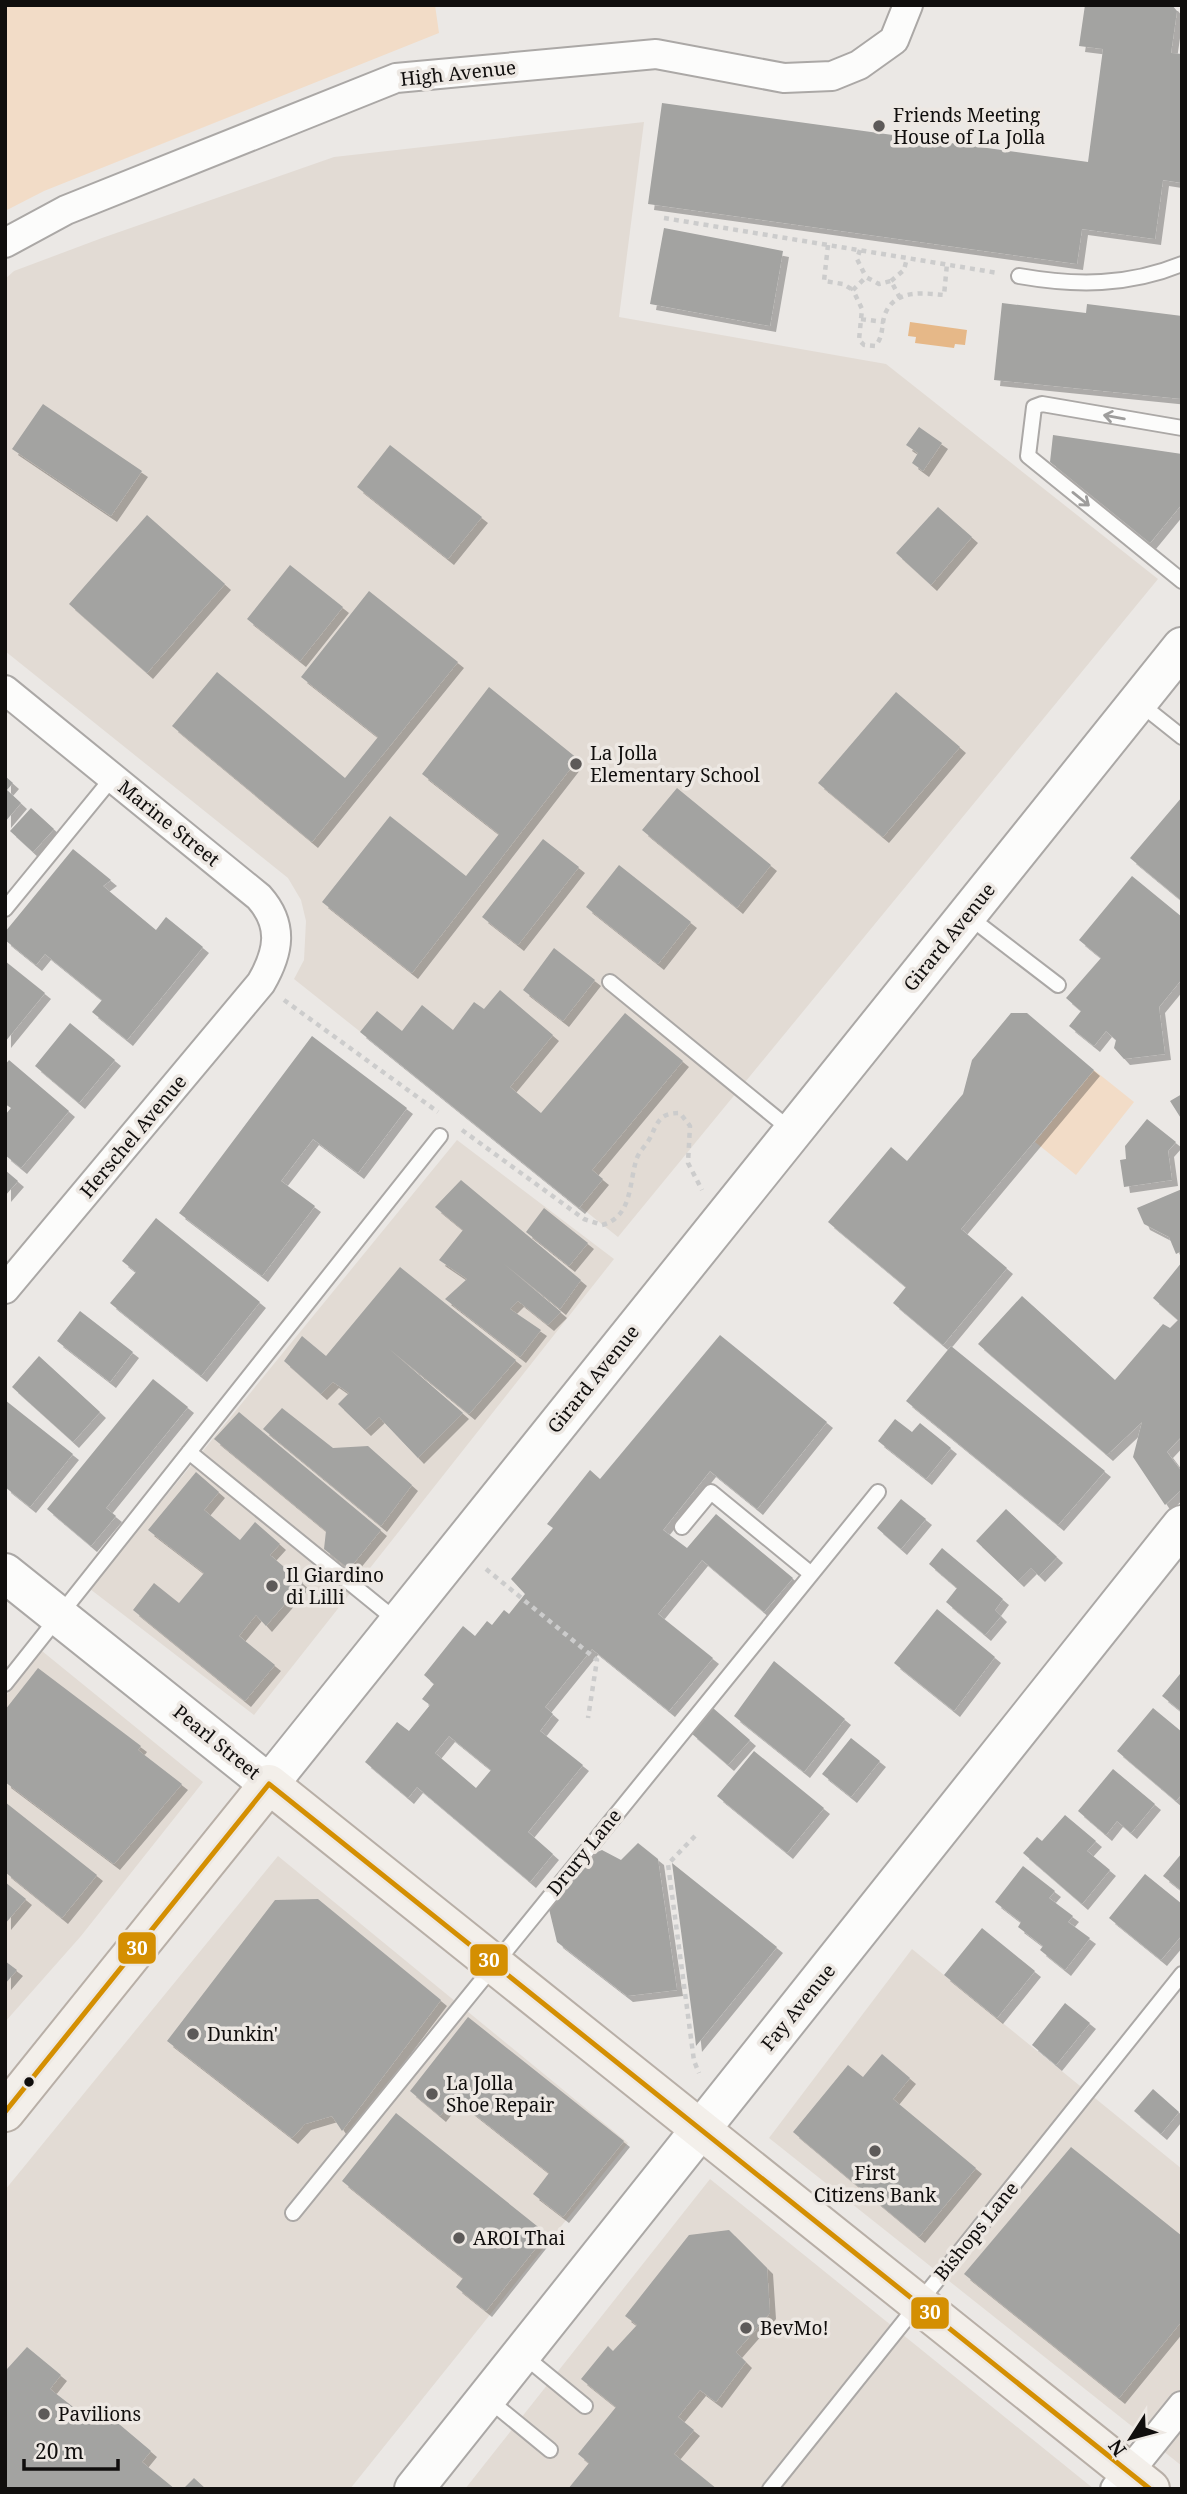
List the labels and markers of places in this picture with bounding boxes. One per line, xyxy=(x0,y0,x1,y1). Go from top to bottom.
place label: Friends Meeting House of La Jolla xyxy=(893,102,1045,150)
marker: Friends Meeting House of La Jolla xyxy=(871,118,887,134)
place label: La Jolla Elementary School xyxy=(590,740,760,788)
marker: La Jolla Elementary School xyxy=(568,756,584,772)
place label: Il Giardino di Lilli xyxy=(286,1562,384,1610)
marker: Il Giardino di Lilli xyxy=(264,1578,280,1594)
place label: Dunkin' xyxy=(207,2021,278,2047)
marker: Dunkin' xyxy=(185,2026,201,2042)
place label: La Jolla Shoe Repair xyxy=(446,2070,555,2118)
unlabelled marker xyxy=(22,2075,36,2089)
marker: La Jolla Shoe Repair xyxy=(424,2086,440,2102)
marker: First Citizens Bank xyxy=(867,2143,883,2159)
place label: First Citizens Bank xyxy=(814,2160,937,2208)
place label: AROI Thai xyxy=(473,2225,565,2251)
marker: AROI Thai xyxy=(451,2230,467,2246)
place label: BevMo! xyxy=(760,2315,829,2341)
marker: BevMo! xyxy=(738,2320,754,2336)
place label: Pavilions xyxy=(58,2401,141,2427)
marker: Pavilions xyxy=(36,2406,52,2422)

